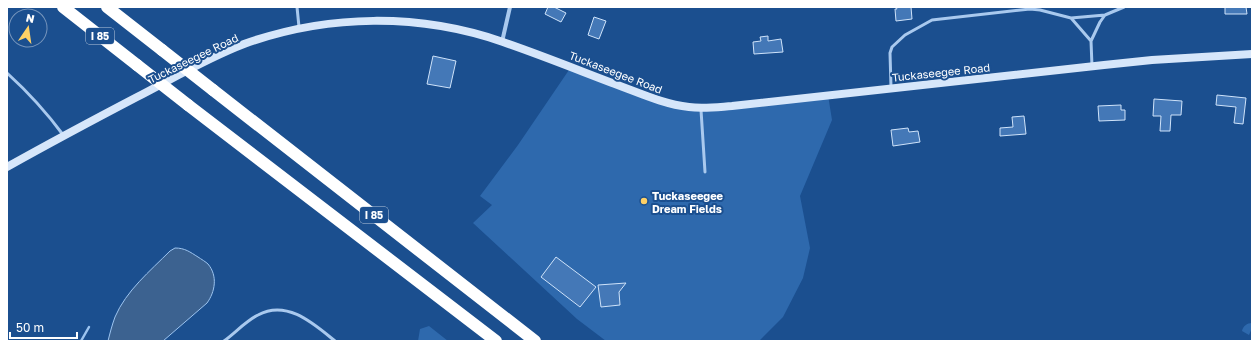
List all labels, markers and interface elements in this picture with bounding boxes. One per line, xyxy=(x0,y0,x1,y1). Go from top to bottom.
north arrow xyxy=(8,8,48,48)
text: N xyxy=(25,10,36,25)
road number: I 85 xyxy=(86,28,114,44)
street label: Tuckaseegee Road xyxy=(146,31,240,85)
street label: Tuckaseegee Road xyxy=(568,48,664,96)
street label: Tuckaseegee Road xyxy=(891,60,991,84)
place label: Tuckaseegee Dream Fields xyxy=(652,189,724,215)
marker: Tuckaseegee Dream Fields xyxy=(639,196,649,206)
road number: I 85 xyxy=(360,207,388,223)
scale bar xyxy=(10,314,77,340)
text: 50 m xyxy=(16,320,44,335)

